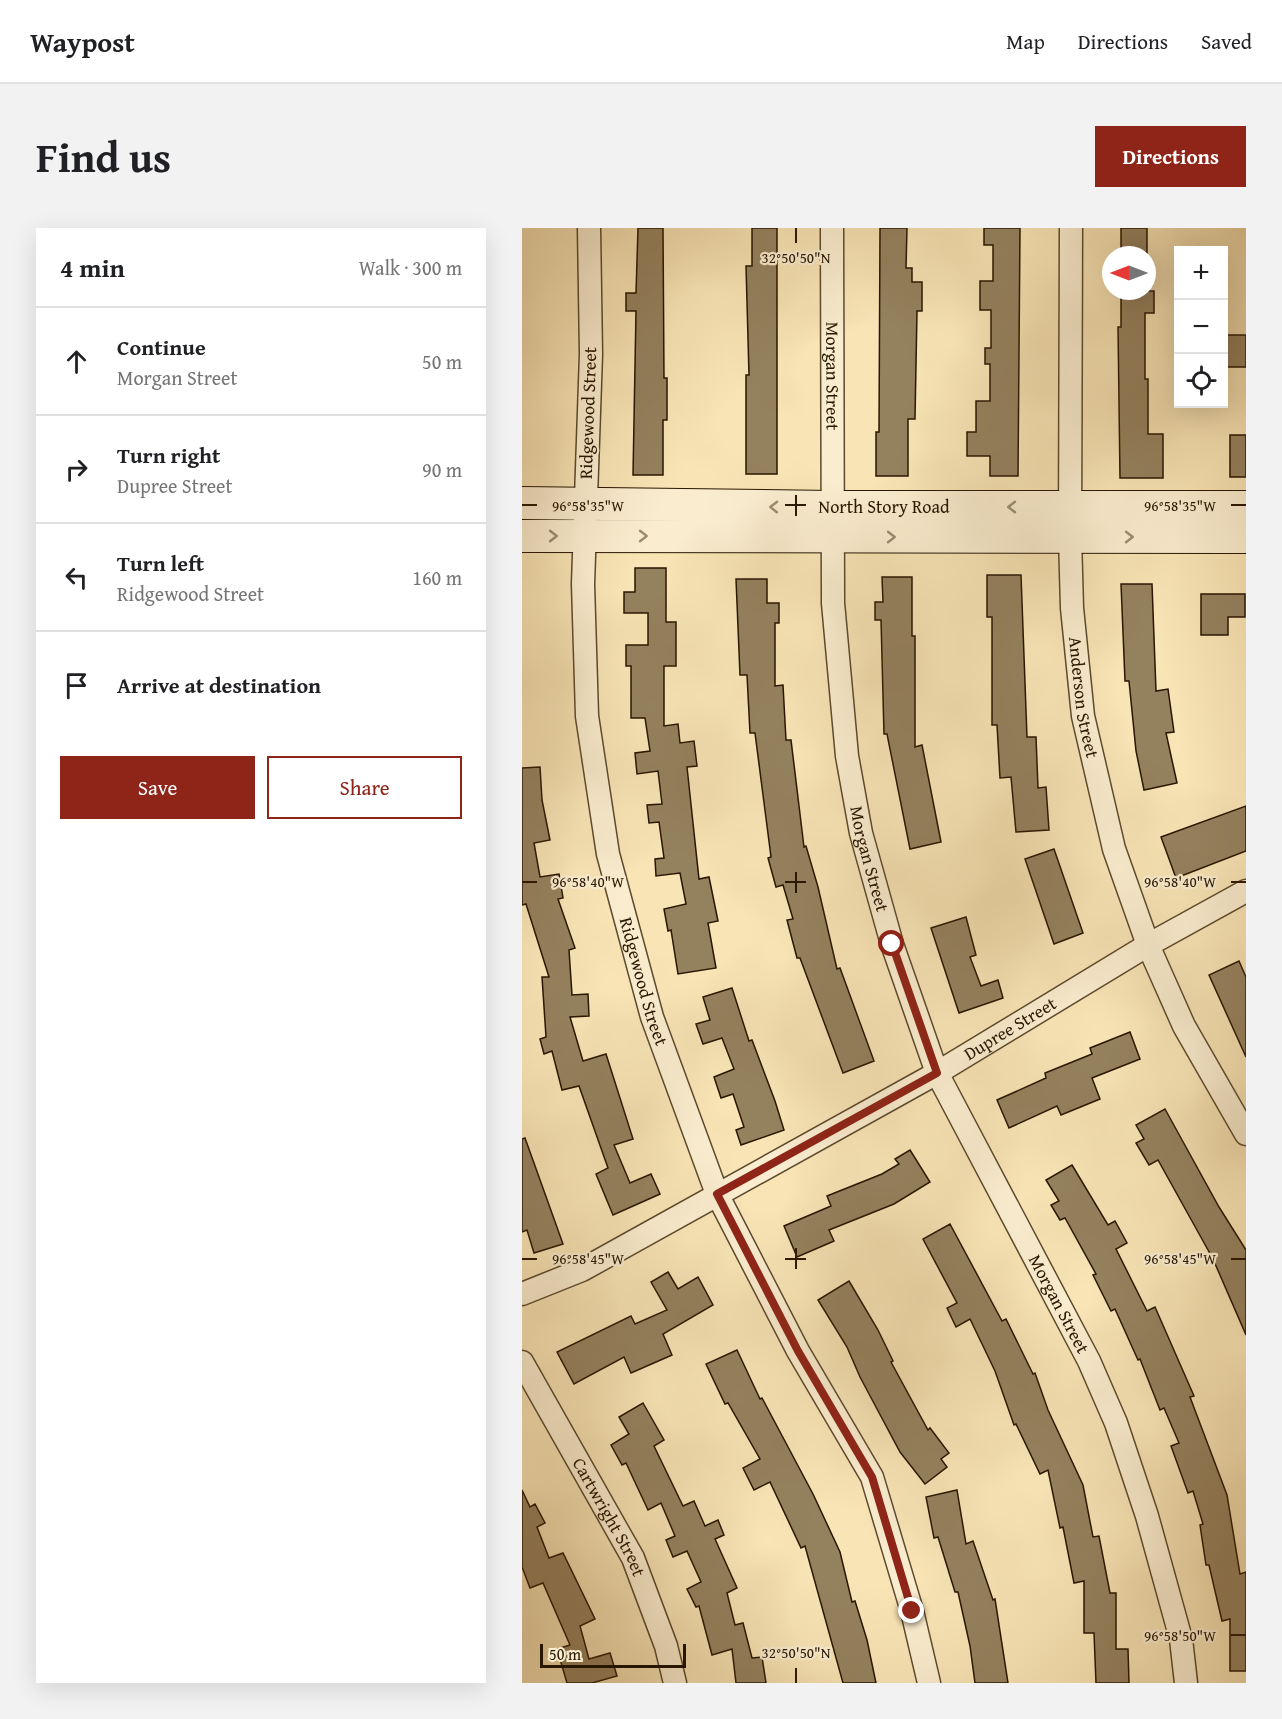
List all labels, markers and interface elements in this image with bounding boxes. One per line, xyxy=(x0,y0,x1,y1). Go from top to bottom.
text: Waypost xyxy=(30,21,135,62)
text: Map xyxy=(1006,26,1045,57)
text: Directions xyxy=(1078,26,1168,57)
text: Saved xyxy=(1201,26,1252,57)
text: Find us xyxy=(36,126,171,187)
button: Directions xyxy=(1095,126,1246,187)
north arrow xyxy=(1102,246,1156,300)
map controls xyxy=(1174,246,1228,408)
button: + xyxy=(1174,246,1228,300)
text: 32°50'50"N xyxy=(762,247,831,268)
text: 4 min xyxy=(60,248,125,287)
text: Walk · 300 m xyxy=(359,253,462,282)
button: − xyxy=(1174,300,1228,354)
street label: Morgan Street xyxy=(819,322,847,431)
text: Continue xyxy=(117,331,206,363)
icon: ahead xyxy=(60,345,93,378)
street label: Ridgewood Street xyxy=(572,346,603,480)
text: 50 m xyxy=(422,347,462,376)
button: locate xyxy=(1174,354,1228,408)
text: Morgan Street xyxy=(117,363,237,392)
text: Turn right xyxy=(117,439,220,471)
icon: right xyxy=(60,453,93,486)
text: 90 m xyxy=(422,455,462,484)
text: Dupree Street xyxy=(117,471,232,500)
street label: North Story Road xyxy=(818,493,950,520)
text: 96°58'35"W xyxy=(552,495,624,516)
text: 96°58'35"W xyxy=(1144,495,1216,516)
one-way arrow xyxy=(770,500,779,513)
one-way arrow xyxy=(1007,501,1016,513)
one-way arrow xyxy=(549,530,558,542)
one-way arrow xyxy=(639,530,648,542)
one-way arrow xyxy=(887,531,896,543)
one-way arrow xyxy=(1124,531,1133,543)
text: Turn left xyxy=(117,547,204,579)
icon: left xyxy=(60,561,93,594)
text: 160 m xyxy=(412,563,462,592)
text: Ridgewood Street xyxy=(117,579,264,608)
street label: Anderson Street xyxy=(1062,635,1106,761)
icon: arrive xyxy=(60,669,93,702)
text: Arrive at destination xyxy=(117,669,321,701)
button: Save xyxy=(60,756,255,819)
button: Share xyxy=(267,756,462,819)
street label: Morgan Street xyxy=(843,804,897,915)
text: 96°58'40"W xyxy=(552,871,624,892)
text: 96°58'40"W xyxy=(1144,871,1216,892)
street label: Ridgewood Street xyxy=(613,914,676,1050)
route start xyxy=(878,930,904,956)
street label: Dupree Street xyxy=(958,989,1062,1067)
text: 96°58'45"W xyxy=(552,1248,624,1269)
text: 96°58'45"W xyxy=(1144,1248,1216,1269)
street label: Morgan Street xyxy=(1022,1250,1097,1359)
street label: Cartwright Street xyxy=(566,1452,653,1581)
route end xyxy=(898,1597,924,1623)
text: 96°58'50"W xyxy=(1144,1625,1216,1646)
scale bar xyxy=(540,1641,686,1668)
text: 50 m xyxy=(549,1642,581,1666)
text: 32°50'50"N xyxy=(762,1642,831,1663)

